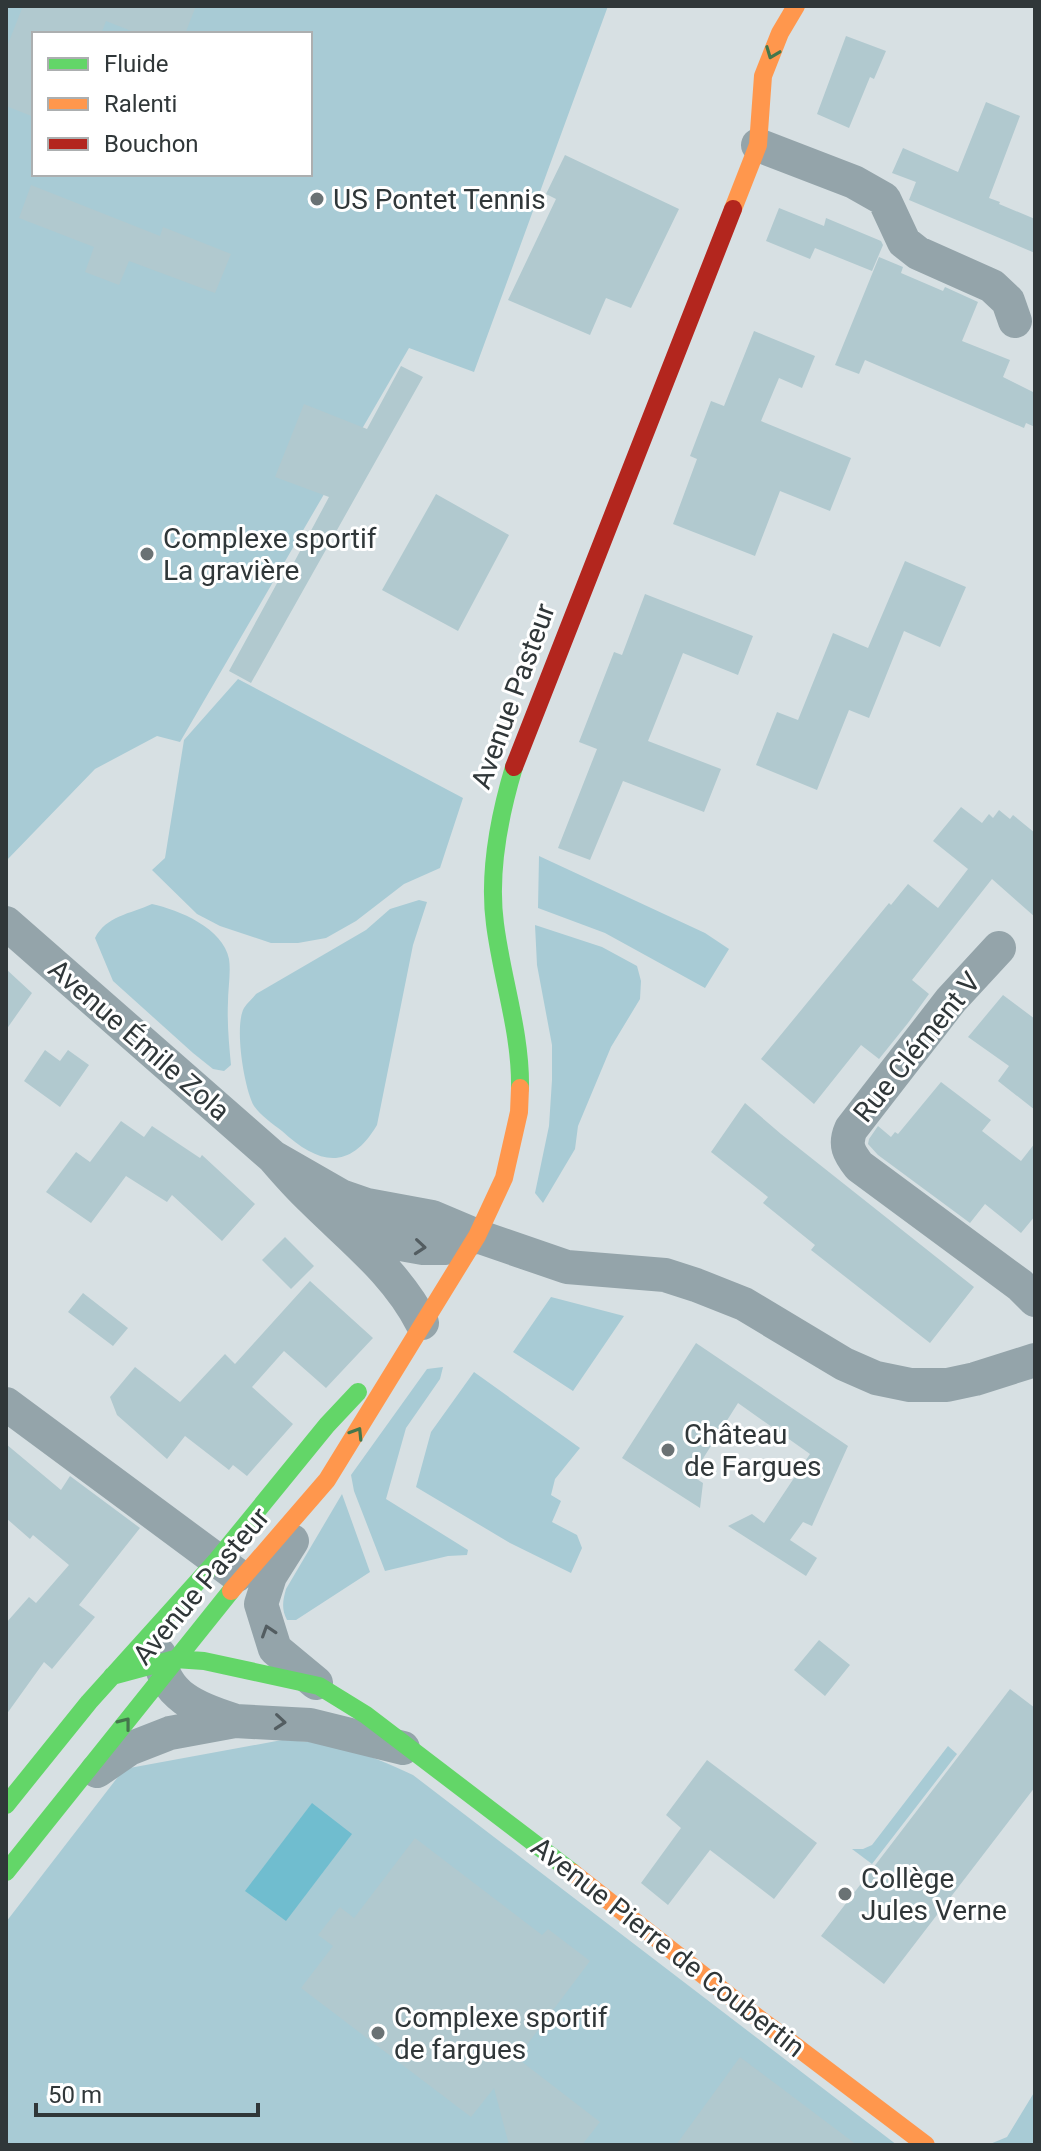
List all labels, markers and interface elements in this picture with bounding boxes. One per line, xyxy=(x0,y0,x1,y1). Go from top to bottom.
legend xyxy=(32,32,312,176)
one-way arrow xyxy=(765,45,782,59)
text: Fluide xyxy=(104,50,168,78)
text: Ralenti xyxy=(104,90,177,118)
text: Bouchon xyxy=(104,130,199,158)
place label: US Pontet Tennis xyxy=(333,183,546,216)
marker: US Pontet Tennis xyxy=(308,190,326,208)
place label: Complexe sportif La gravière xyxy=(163,522,377,587)
marker: Complexe sportif La gravière xyxy=(138,545,156,563)
street label: Avenue Pasteur xyxy=(464,598,562,793)
street label: Avenue Émile Zola xyxy=(42,952,236,1128)
street label: Rue Clément V xyxy=(847,965,988,1129)
one-way arrow xyxy=(414,1238,427,1255)
place label: Château de Fargues xyxy=(684,1418,822,1483)
one-way arrow xyxy=(347,1427,362,1441)
marker: Château de Fargues xyxy=(659,1441,677,1459)
street label: Avenue Pasteur xyxy=(126,1500,277,1671)
one-way arrow xyxy=(262,1624,278,1638)
one-way arrow xyxy=(274,1713,287,1730)
one-way arrow xyxy=(115,1718,130,1732)
street label: Avenue Pierre de Coubertin xyxy=(525,1830,811,2064)
place label: Collège Jules Verne xyxy=(861,1862,1007,1927)
marker: Collège Jules Verne xyxy=(836,1885,854,1903)
place label: Complexe sportif de fargues xyxy=(394,2001,608,2066)
marker: Complexe sportif de fargues xyxy=(369,2024,387,2042)
scale bar xyxy=(36,2067,258,2117)
text: 50 m xyxy=(48,2081,102,2109)

